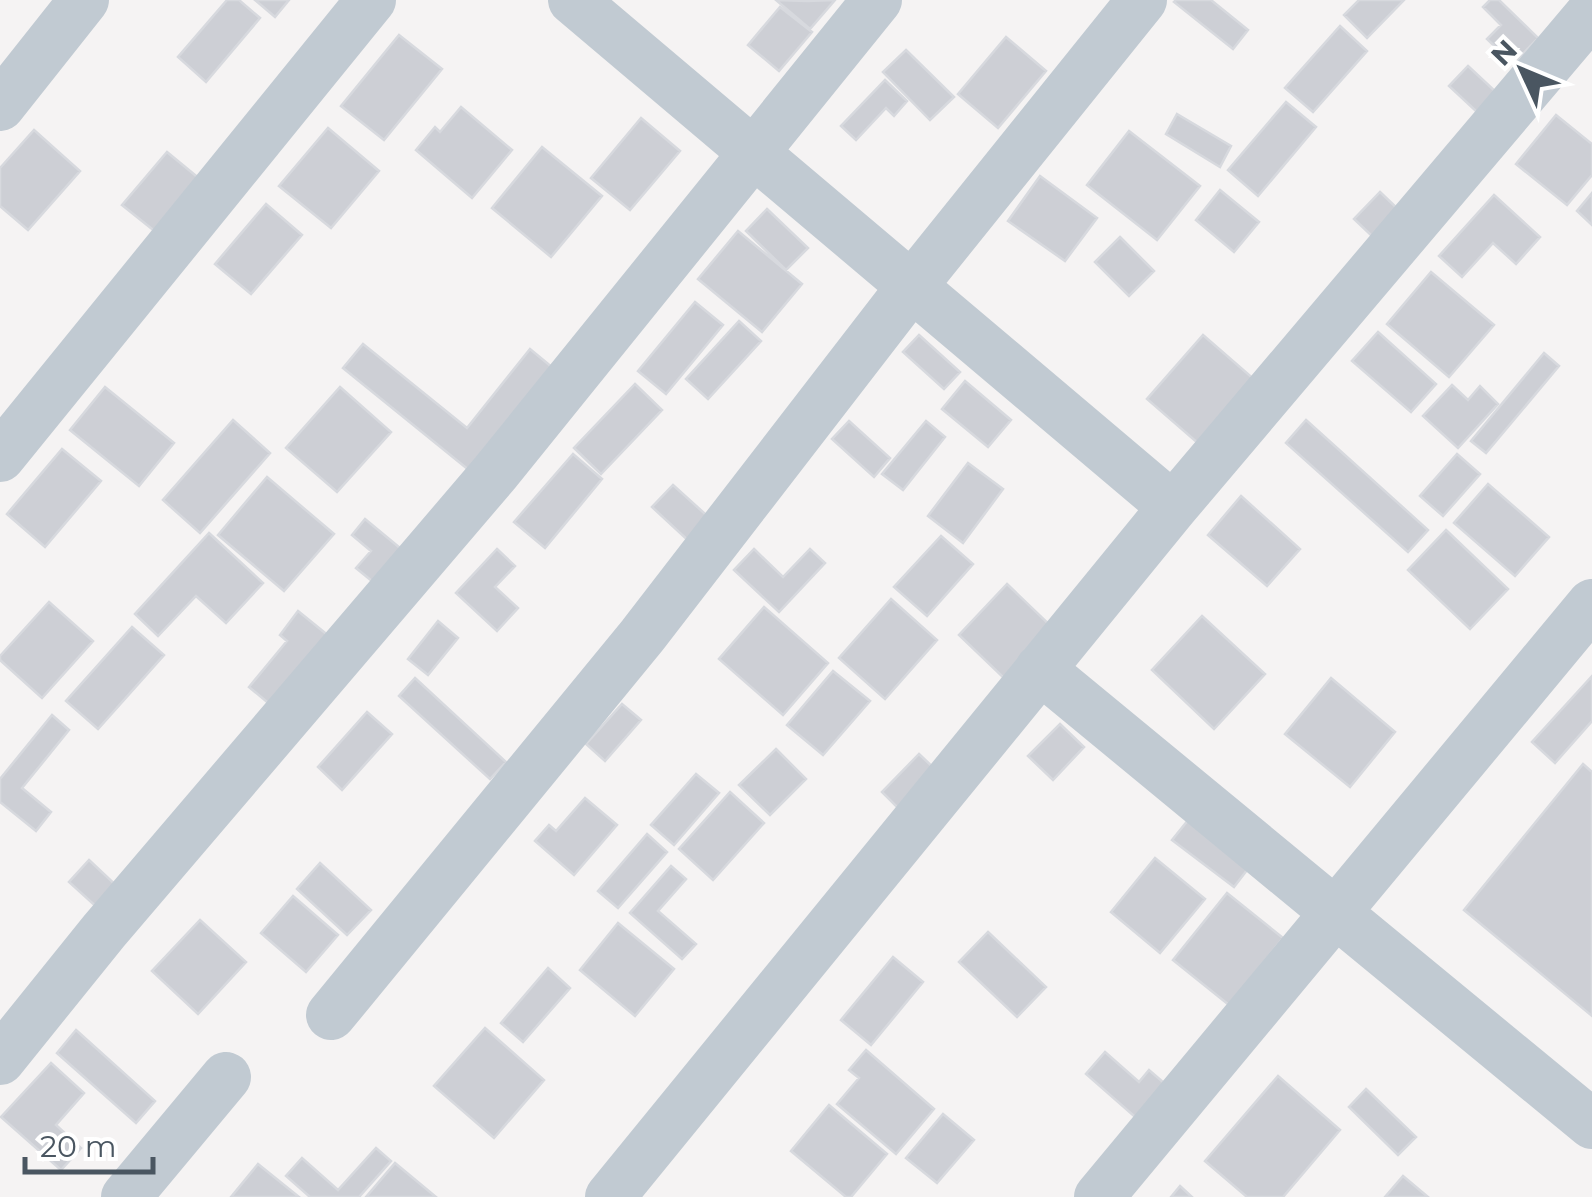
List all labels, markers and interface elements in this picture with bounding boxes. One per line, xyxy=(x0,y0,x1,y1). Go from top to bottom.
north arrow xyxy=(1472,20,1572,120)
text: N xyxy=(1484,33,1524,73)
scale bar xyxy=(25,1112,152,1174)
text: 20 m xyxy=(40,1128,117,1165)

